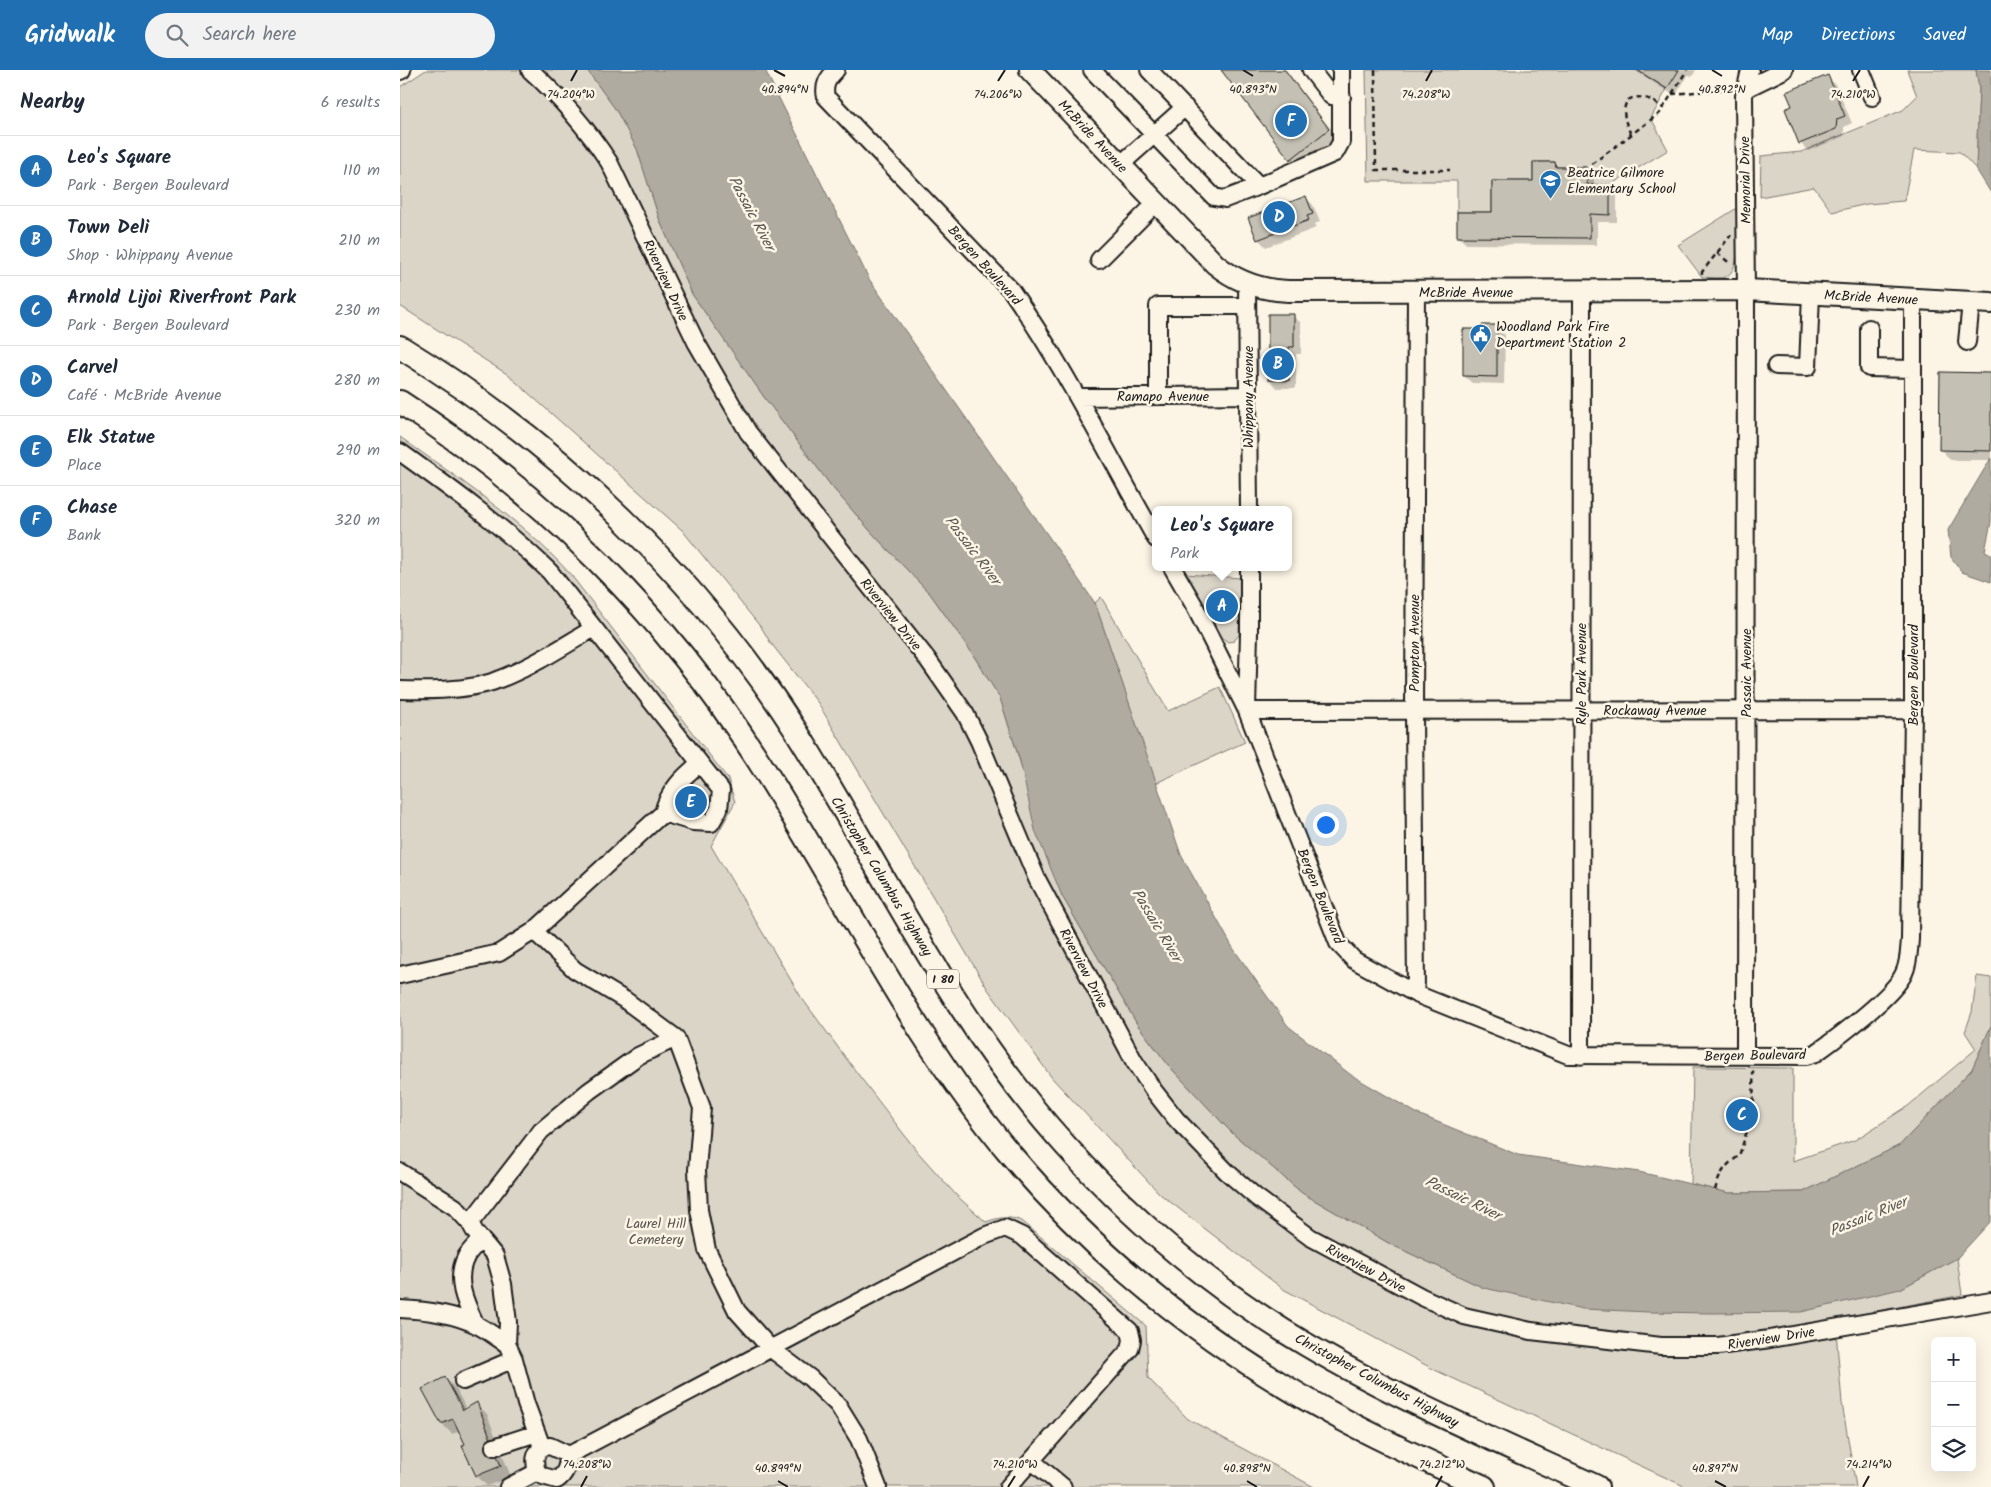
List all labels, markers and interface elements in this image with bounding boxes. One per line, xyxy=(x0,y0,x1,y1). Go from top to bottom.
search box xyxy=(145,13,495,58)
text: Gridwalk xyxy=(25,16,115,55)
text: Search here xyxy=(203,20,296,50)
icon: search xyxy=(163,21,191,49)
text: Map xyxy=(1761,21,1793,50)
text: Directions xyxy=(1821,21,1895,50)
text: Saved xyxy=(1923,21,1966,50)
text: 40.894°N xyxy=(761,80,809,99)
text: 40.893°N xyxy=(1229,80,1277,99)
text: 40.892°N xyxy=(1698,80,1746,99)
text: 74.204°W xyxy=(547,85,595,104)
text: 74.206°W xyxy=(974,85,1022,104)
text: 74.208°W xyxy=(1402,85,1450,104)
text: 74.210°W xyxy=(1830,85,1876,104)
text: Nearby xyxy=(20,86,85,119)
text: 6 results xyxy=(321,90,380,115)
street label: McBride Avenue xyxy=(1052,95,1133,179)
pin: F xyxy=(1275,102,1307,140)
street label: Memorial Drive xyxy=(1734,135,1758,224)
text: Leo's Square xyxy=(67,143,171,173)
text: A xyxy=(31,158,41,183)
text: 110 m xyxy=(343,158,380,183)
place label: Beatrice Gilmore Elementary School xyxy=(1567,162,1676,200)
school or university icon: Beatrice Gilmore Elementary School xyxy=(1539,168,1563,199)
water label: Passaic River xyxy=(721,172,782,258)
text: Park · Bergen Boulevard xyxy=(67,173,229,198)
pin: D xyxy=(1263,198,1295,236)
text: Town Deli xyxy=(67,213,149,243)
street label: Bergen Boulevard xyxy=(942,221,1027,312)
text: B xyxy=(31,228,41,253)
text: 210 m xyxy=(339,228,380,253)
street label: Riverview Drive xyxy=(636,236,694,326)
text: Shop · Whippany Avenue xyxy=(67,243,233,268)
street label: McBride Avenue xyxy=(1419,282,1514,304)
text: Arnold Lijoi Riverfront Park xyxy=(67,283,296,313)
street label: McBride Avenue xyxy=(1823,285,1919,311)
text: C xyxy=(31,298,41,323)
text: 230 m xyxy=(334,298,380,323)
text: Park · Bergen Boulevard xyxy=(67,313,229,338)
place label: Woodland Park Fire Department Station 2 xyxy=(1496,316,1626,354)
public building icon: Woodland Park Fire Department Station 2 xyxy=(1468,322,1492,353)
street label: Whippany Avenue xyxy=(1238,345,1260,448)
pin: B xyxy=(1262,345,1294,383)
text: Carvel xyxy=(67,353,118,383)
text: D xyxy=(31,368,41,393)
text: 280 m xyxy=(334,368,380,393)
text: Café · McBride Avenue xyxy=(67,383,221,408)
street label: Ramapo Avenue xyxy=(1117,386,1210,408)
text: Elk Statue xyxy=(67,423,155,453)
text: E xyxy=(32,438,40,463)
text: 290 m xyxy=(336,438,380,463)
text: Place xyxy=(67,453,101,478)
text: Chase xyxy=(67,493,117,523)
popup xyxy=(1152,506,1292,571)
text: F xyxy=(32,508,40,533)
text: 320 m xyxy=(334,508,380,533)
water label: Passaic River xyxy=(938,511,1008,593)
text: Leo's Square xyxy=(1170,511,1274,541)
text: Bank xyxy=(67,523,101,548)
text: Park xyxy=(1170,541,1199,566)
street label: Riverview Drive xyxy=(854,573,927,656)
pin: A xyxy=(1206,587,1238,625)
street label: Pompton Avenue xyxy=(1404,593,1426,692)
street label: Ryle Park Avenue xyxy=(1571,622,1593,725)
street label: Bergen Boulevard xyxy=(1903,623,1925,726)
street label: Passaic Avenue xyxy=(1736,628,1758,718)
street label: Rockaway Avenue xyxy=(1603,700,1707,722)
pin: E xyxy=(675,783,707,821)
street label: Christopher Columbus Highway xyxy=(824,792,938,961)
your location xyxy=(1313,812,1339,838)
street label: Bergen Boulevard xyxy=(1291,845,1350,949)
water label: Passaic River xyxy=(1125,884,1189,969)
street label: Riverview Drive xyxy=(1053,924,1114,1013)
road number: I 80 xyxy=(927,970,959,989)
street label: Bergen Boulevard xyxy=(1704,1044,1807,1068)
pin: C xyxy=(1726,1096,1758,1134)
water label: Passaic River xyxy=(1421,1170,1507,1229)
water label: Passaic River xyxy=(1826,1189,1914,1243)
park label: Laurel Hill Cemetery xyxy=(626,1213,687,1251)
street label: Riverview Drive xyxy=(1321,1238,1410,1300)
street label: Riverview Drive xyxy=(1726,1321,1817,1357)
street label: Christopher Columbus Highway xyxy=(1290,1328,1463,1434)
map controls xyxy=(1931,1337,1976,1472)
button: + xyxy=(1931,1337,1976,1382)
button: − xyxy=(1931,1382,1976,1427)
button: layers xyxy=(1931,1427,1976,1472)
text: 74.208°W xyxy=(563,1455,611,1474)
text: 74.210°W xyxy=(992,1455,1038,1474)
text: 74.212°W xyxy=(1419,1455,1465,1474)
text: 74.214°W xyxy=(1846,1455,1892,1474)
text: 40.899°N xyxy=(755,1459,801,1478)
text: 40.898°N xyxy=(1223,1459,1271,1478)
text: 40.897°N xyxy=(1692,1459,1738,1478)

